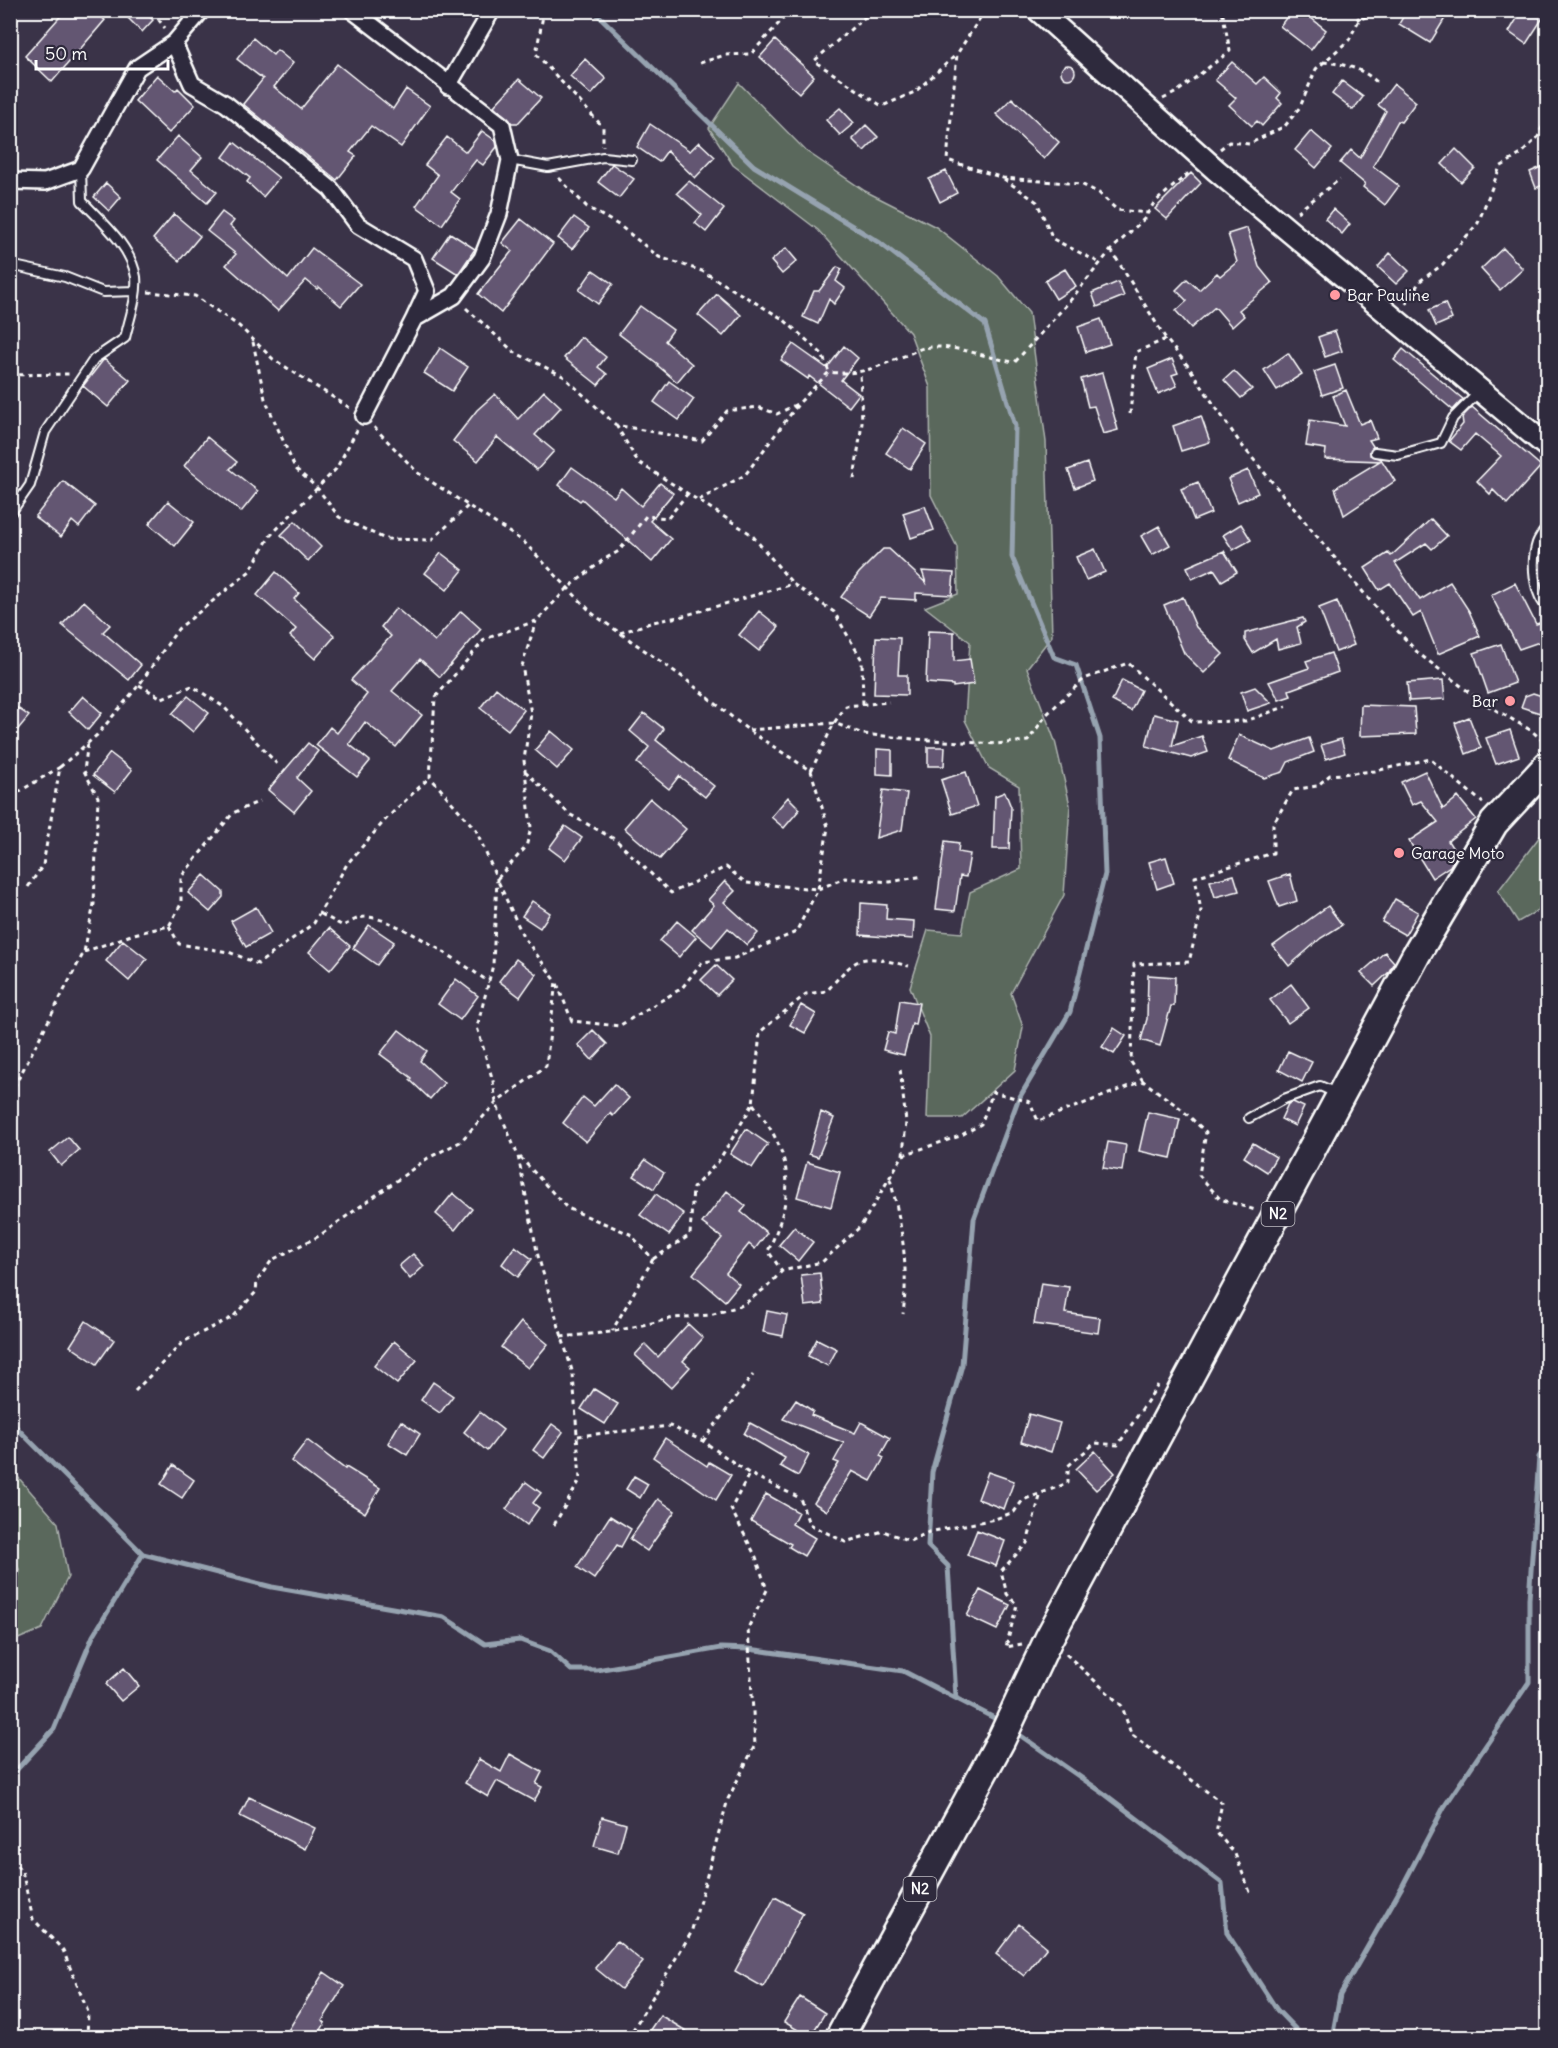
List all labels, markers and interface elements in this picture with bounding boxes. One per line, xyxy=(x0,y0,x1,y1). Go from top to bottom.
scale bar xyxy=(36,33,168,71)
text: 50 m xyxy=(45,42,87,65)
place label: Bar Pauline xyxy=(1347,285,1430,305)
marker: Bar Pauline xyxy=(1328,288,1342,302)
place label: Bar xyxy=(1472,691,1498,711)
marker: Bar xyxy=(1503,694,1517,708)
place label: Garage Moto xyxy=(1411,843,1505,863)
marker: Garage Moto xyxy=(1392,846,1406,860)
road number: N2 xyxy=(1262,1202,1294,1226)
road number: N2 xyxy=(904,1877,936,1901)

